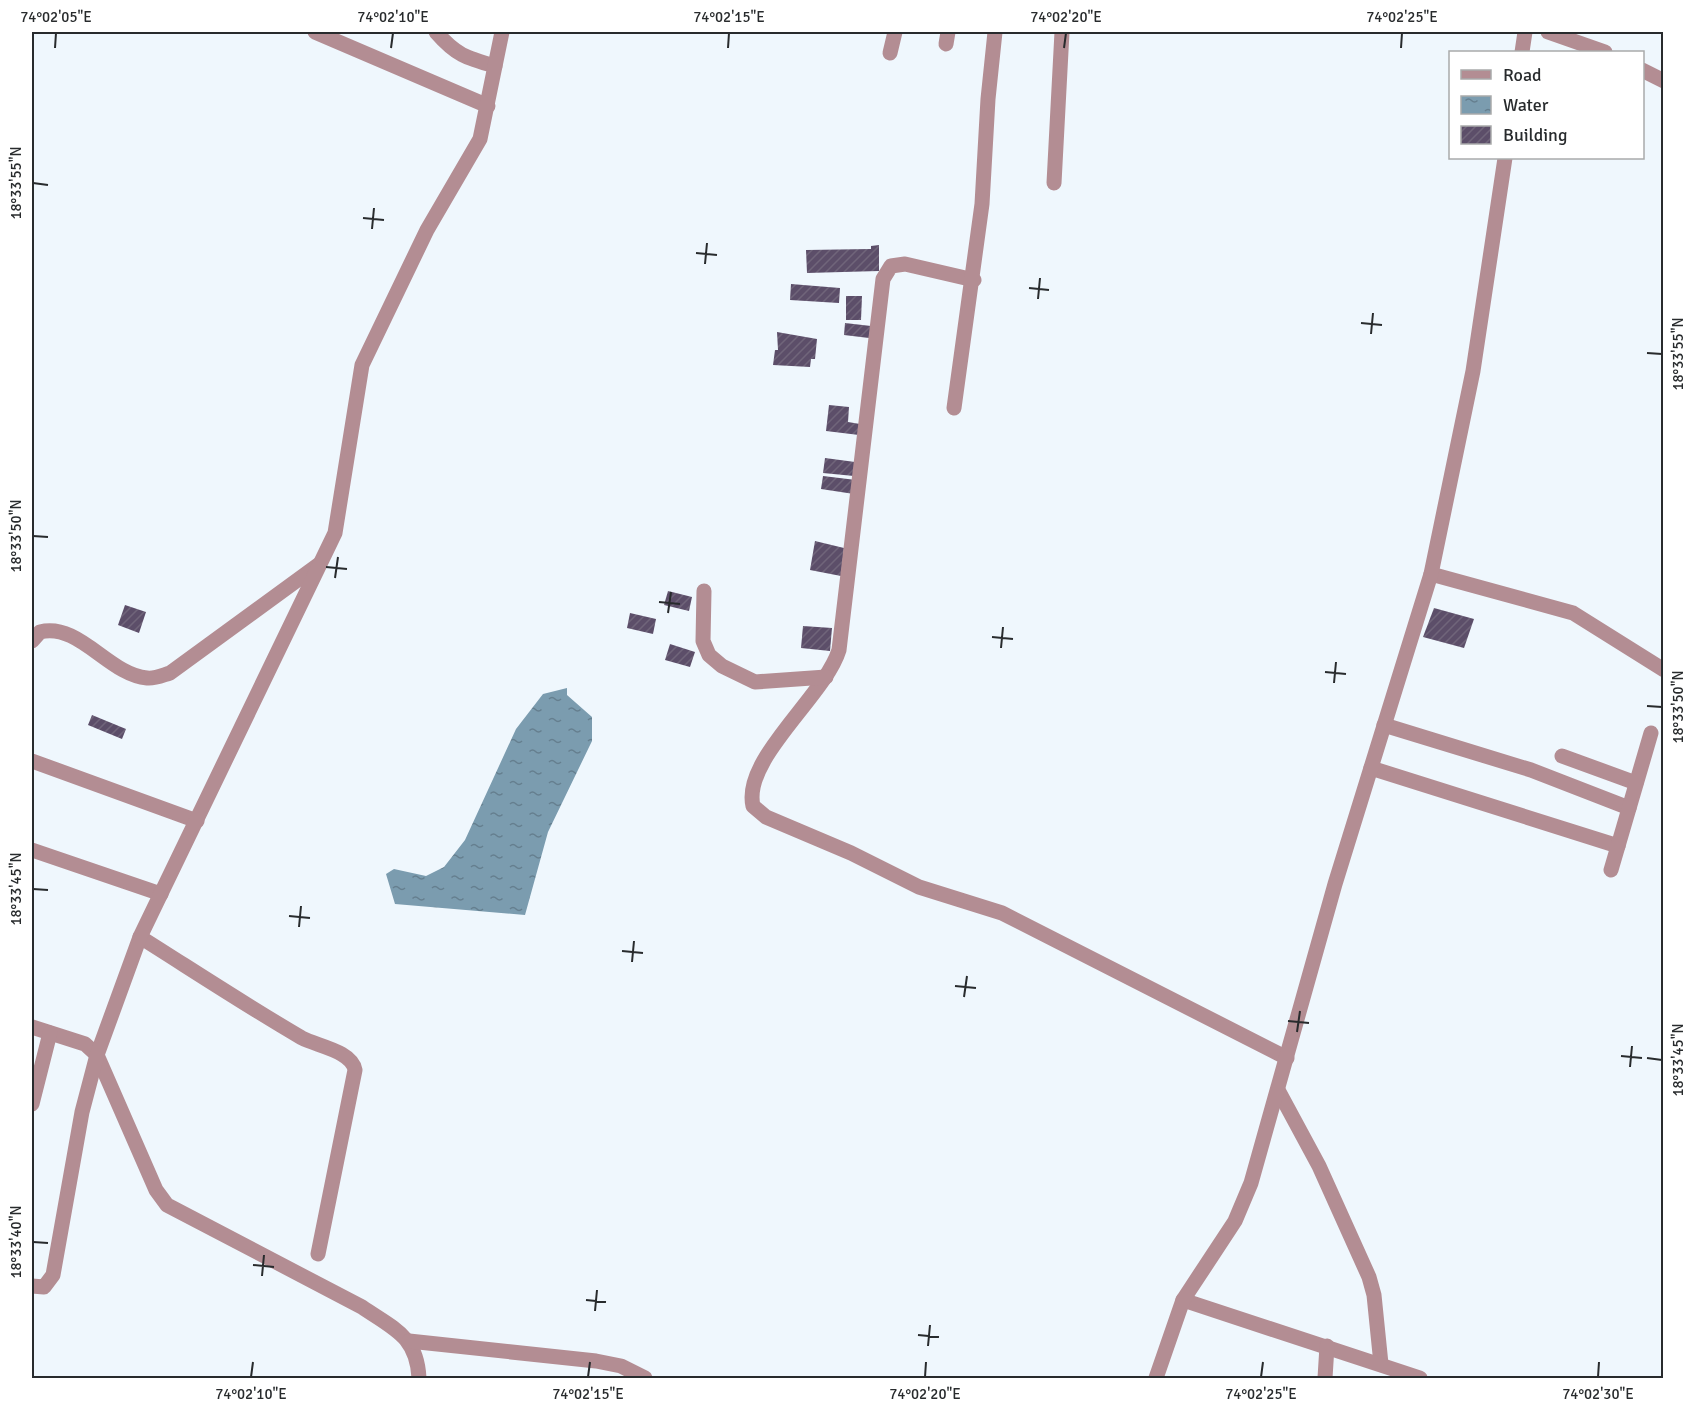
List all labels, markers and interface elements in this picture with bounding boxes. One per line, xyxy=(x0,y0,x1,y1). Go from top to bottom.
text: 74°02'05"E xyxy=(20,8,92,26)
text: 74°02'10"E xyxy=(357,8,429,26)
text: 74°02'15"E xyxy=(693,8,765,26)
text: 74°02'20"E xyxy=(1030,8,1102,26)
text: 74°02'25"E xyxy=(1366,8,1438,26)
legend xyxy=(1449,51,1644,159)
text: Road xyxy=(1503,64,1542,86)
text: Water xyxy=(1503,94,1549,116)
text: Building xyxy=(1503,124,1567,146)
text: 18°33'55"N xyxy=(7,146,25,220)
text: 18°33'55"N xyxy=(1669,317,1687,391)
text: 18°33'50"N xyxy=(7,499,25,573)
text: 18°33'50"N xyxy=(1669,670,1687,744)
text: 18°33'45"N xyxy=(7,852,25,926)
text: 18°33'45"N xyxy=(1669,1023,1687,1097)
text: 18°33'40"N xyxy=(7,1205,25,1279)
text: 74°02'10"E xyxy=(215,1385,287,1403)
text: 74°02'15"E xyxy=(552,1385,624,1403)
text: 74°02'20"E xyxy=(889,1385,961,1403)
text: 74°02'25"E xyxy=(1225,1385,1297,1403)
text: 74°02'30"E xyxy=(1562,1385,1634,1403)

